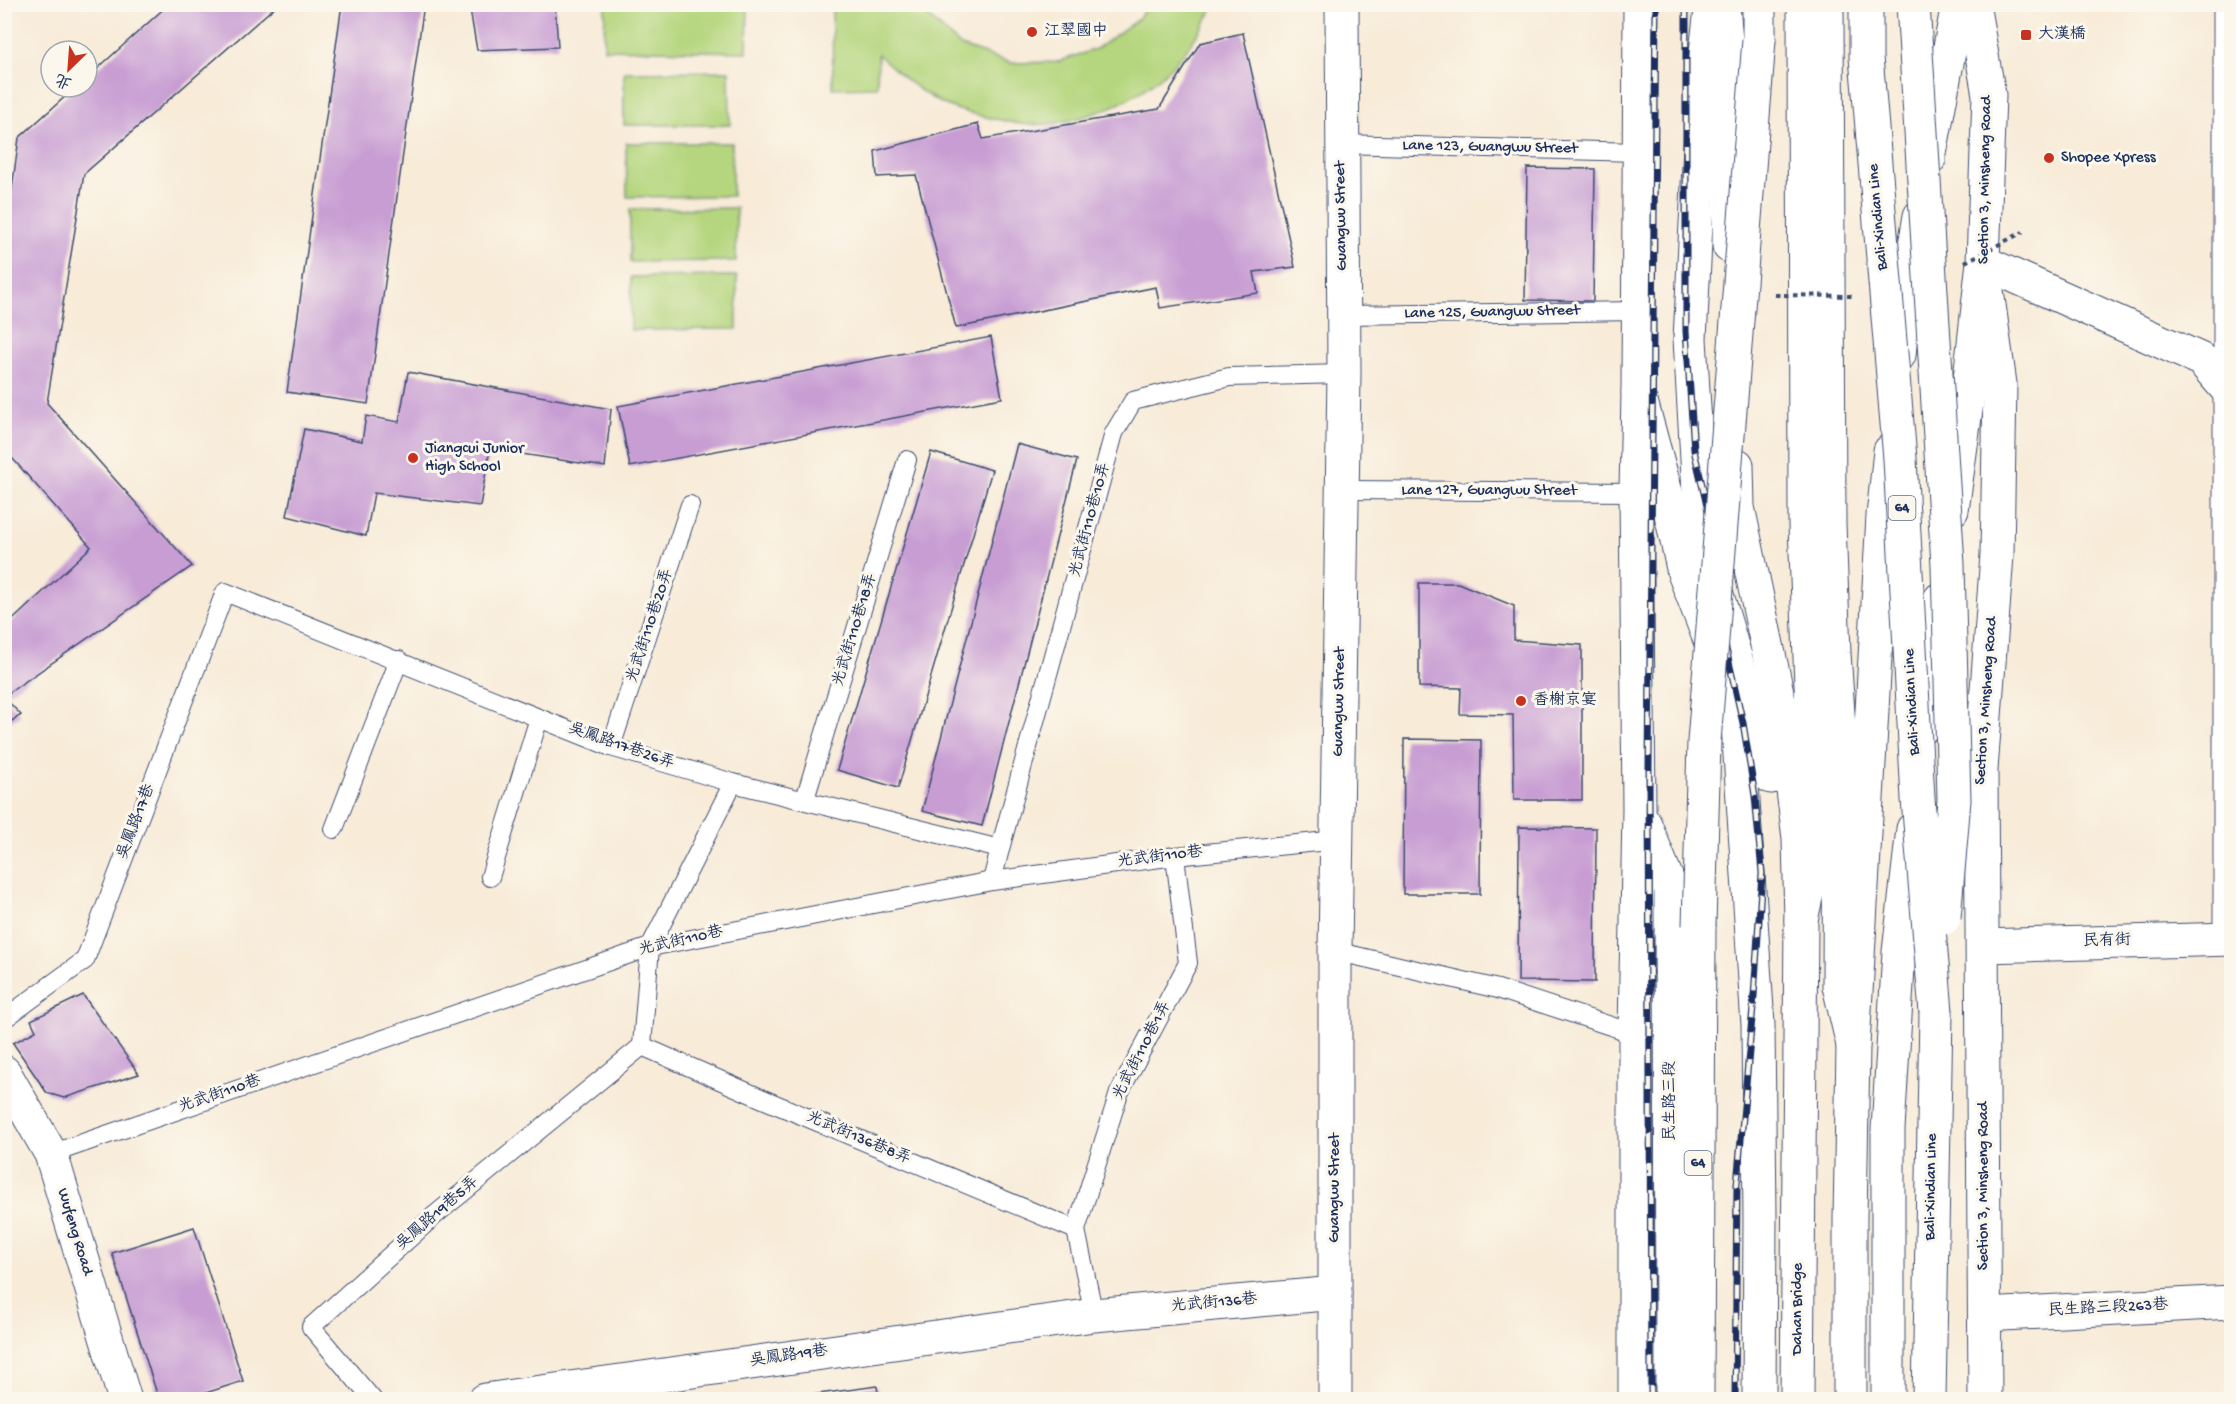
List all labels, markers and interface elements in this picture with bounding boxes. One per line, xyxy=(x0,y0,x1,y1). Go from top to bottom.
place label: 江翠國中 xyxy=(1044,21,1108,42)
marker: 江翠國中 xyxy=(1025,25,1039,39)
place label: 大漢橋 xyxy=(2038,25,2086,45)
marker: 大漢橋 xyxy=(2019,28,2033,42)
north arrow xyxy=(39,39,99,99)
text: 北 xyxy=(52,67,75,92)
street label: Section 3, Minsheng Road xyxy=(1975,94,1997,264)
street label: Lane 123, Guangwu Street xyxy=(1402,137,1579,159)
place label: Shopee Xpress xyxy=(2061,149,2157,168)
marker: Shopee Xpress xyxy=(2042,151,2056,165)
street label: Guangwu Street xyxy=(1332,160,1352,271)
street label: Bali-Xindian Line xyxy=(1865,162,1893,272)
street label: Lane 125, Guangwu Street xyxy=(1404,302,1581,324)
place label: Jiangcui Junior High School xyxy=(425,440,525,477)
marker: Jiangcui Junior High School xyxy=(406,451,420,465)
street label: 光武街110巷10弄 xyxy=(1065,460,1115,579)
street label: Lane 127, Guangwu Street xyxy=(1401,482,1578,501)
road number: 64 xyxy=(1888,496,1916,520)
street label: 光武街110巷20弄 xyxy=(622,566,678,686)
street label: 光武街110巷18弄 xyxy=(828,571,882,689)
street label: Section 3, Minsheng Road xyxy=(1972,615,2002,786)
street label: Guangwu Street xyxy=(1330,646,1350,757)
street label: Bali-Xindian Line xyxy=(1901,647,1925,757)
place label: 香榭京宴 xyxy=(1533,690,1597,711)
marker: 香榭京宴 xyxy=(1514,694,1528,708)
street label: 吳鳳路17巷26弄 xyxy=(566,718,677,774)
street label: 吳鳳路17巷 xyxy=(112,781,160,862)
street label: 光武街110巷 xyxy=(1116,841,1204,873)
street label: 光武街110巷 xyxy=(637,921,725,961)
street label: 民有街 xyxy=(2083,930,2131,952)
street label: 光武街110巷1弄 xyxy=(1108,997,1176,1104)
street label: 民生路三段 xyxy=(1660,1061,1681,1141)
street label: 光武街110巷 xyxy=(176,1070,264,1118)
street label: Section 3, Minsheng Road xyxy=(1975,1100,1994,1270)
street label: 光武街136巷8弄 xyxy=(803,1107,914,1170)
street label: Guangwu Street xyxy=(1326,1132,1345,1243)
street label: Bali-Xindian Line xyxy=(1922,1133,1942,1242)
road number: 64 xyxy=(1684,1151,1712,1175)
street label: 吳鳳路19巷5弄 xyxy=(392,1172,483,1255)
street label: Wufeng Road xyxy=(52,1186,97,1279)
street label: Dahan Bridge xyxy=(1789,1262,1808,1356)
street label: 光武街136巷 xyxy=(1170,1289,1258,1317)
street label: 民生路三段263巷 xyxy=(2047,1294,2169,1322)
street label: 吳鳳路19巷 xyxy=(749,1340,829,1372)

